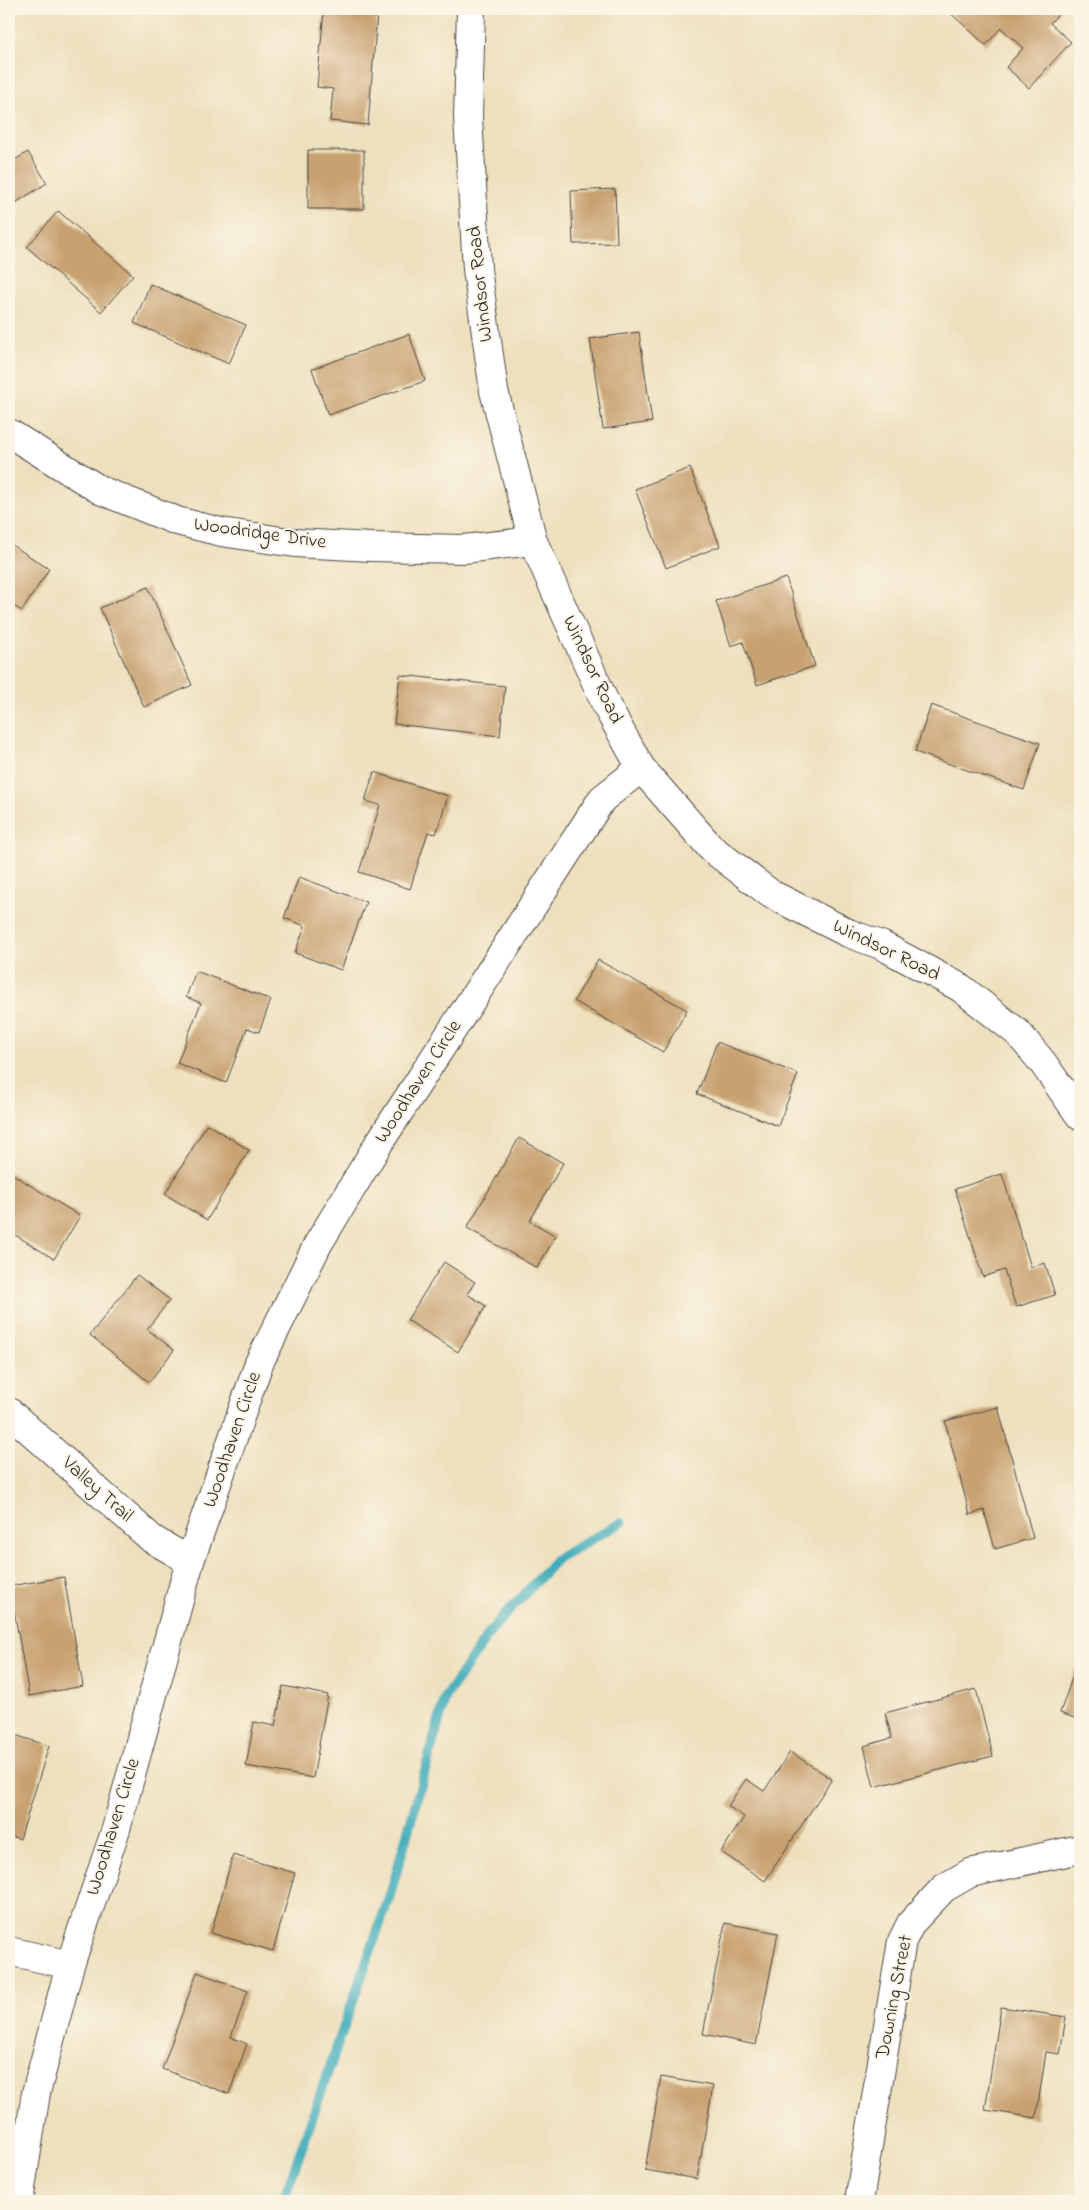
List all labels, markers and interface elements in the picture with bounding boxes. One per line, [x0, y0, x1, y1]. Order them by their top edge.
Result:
street label: Windsor Road [460, 225, 502, 343]
street label: Woodridge Drive [192, 510, 328, 559]
street label: Windsor Road [554, 611, 630, 729]
street label: Windsor Road [827, 912, 945, 990]
street label: Woodhaven Circle [368, 1015, 470, 1149]
street label: Woodhaven Circle [196, 1368, 270, 1512]
street label: Valley Trail [54, 1449, 139, 1530]
street label: Woodhaven Circle [79, 1755, 149, 1899]
street label: Downing Street [869, 1932, 922, 2063]

